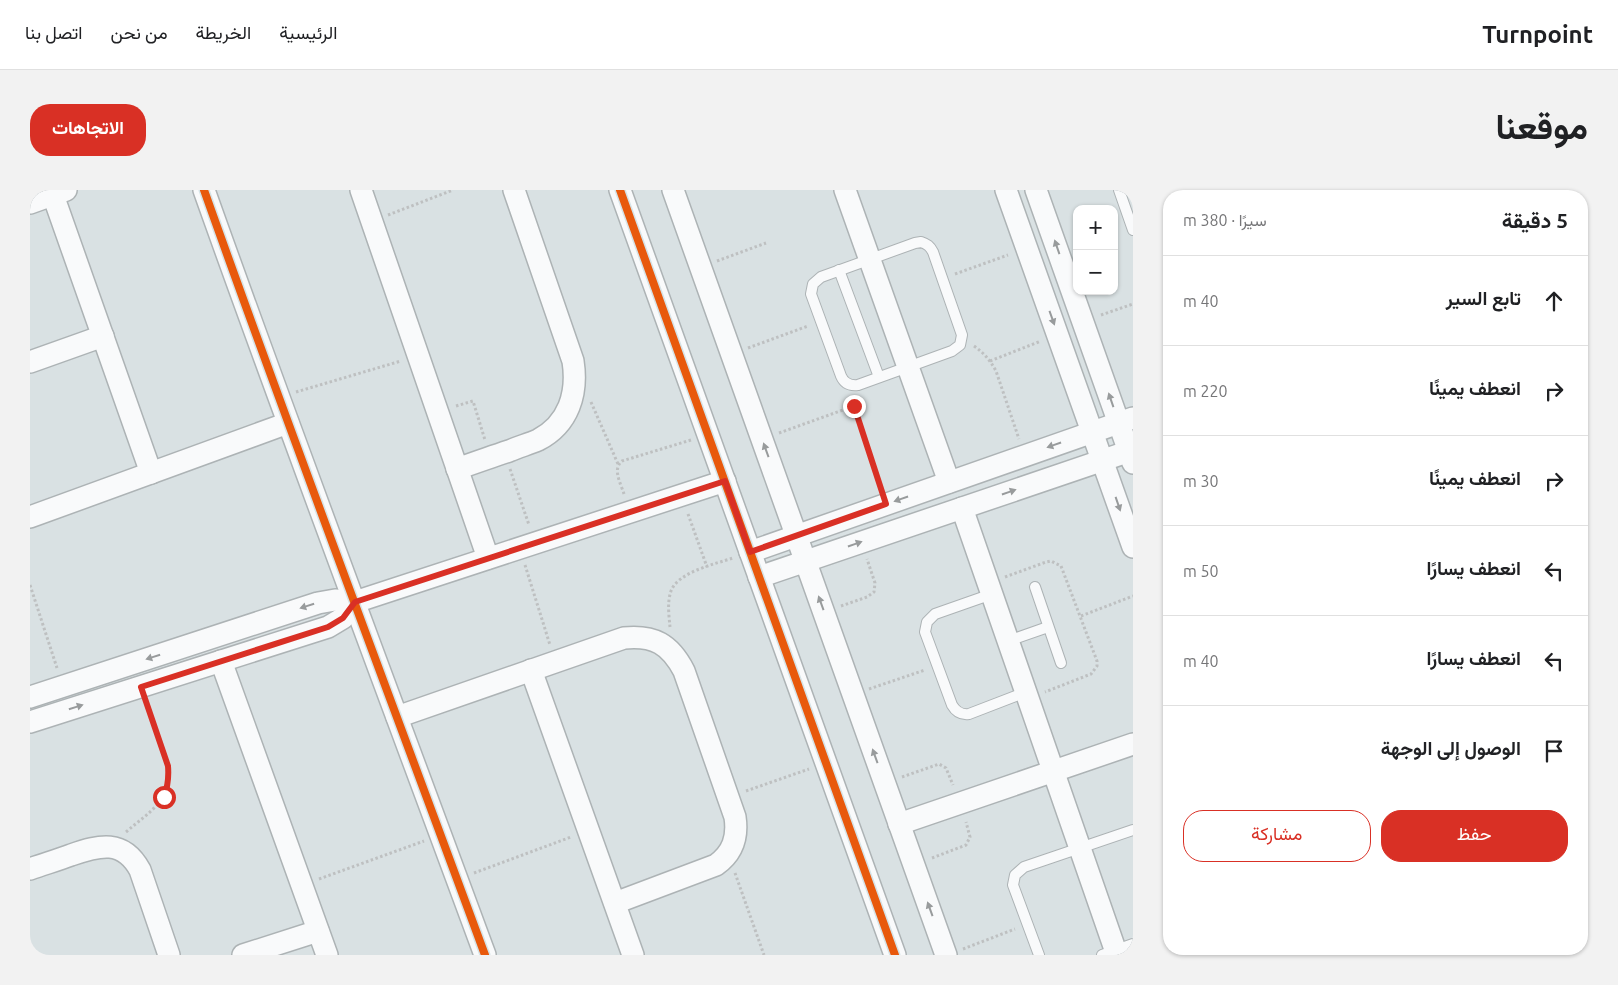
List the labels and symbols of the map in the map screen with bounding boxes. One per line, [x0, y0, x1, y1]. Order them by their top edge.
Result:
one-way arrow [1053, 240, 1060, 255]
one-way arrow [1049, 311, 1056, 326]
one-way arrow [1107, 393, 1114, 408]
route end [843, 395, 866, 418]
one-way arrow [1046, 441, 1061, 449]
one-way arrow [762, 442, 770, 457]
one-way arrow [1001, 488, 1016, 495]
one-way arrow [893, 496, 908, 503]
one-way arrow [1115, 496, 1122, 511]
one-way arrow [847, 540, 862, 547]
one-way arrow [817, 595, 825, 610]
one-way arrow [300, 603, 315, 611]
one-way arrow [145, 653, 160, 661]
one-way arrow [69, 703, 84, 710]
one-way arrow [871, 748, 879, 763]
route start [153, 786, 176, 809]
one-way arrow [926, 901, 934, 916]

